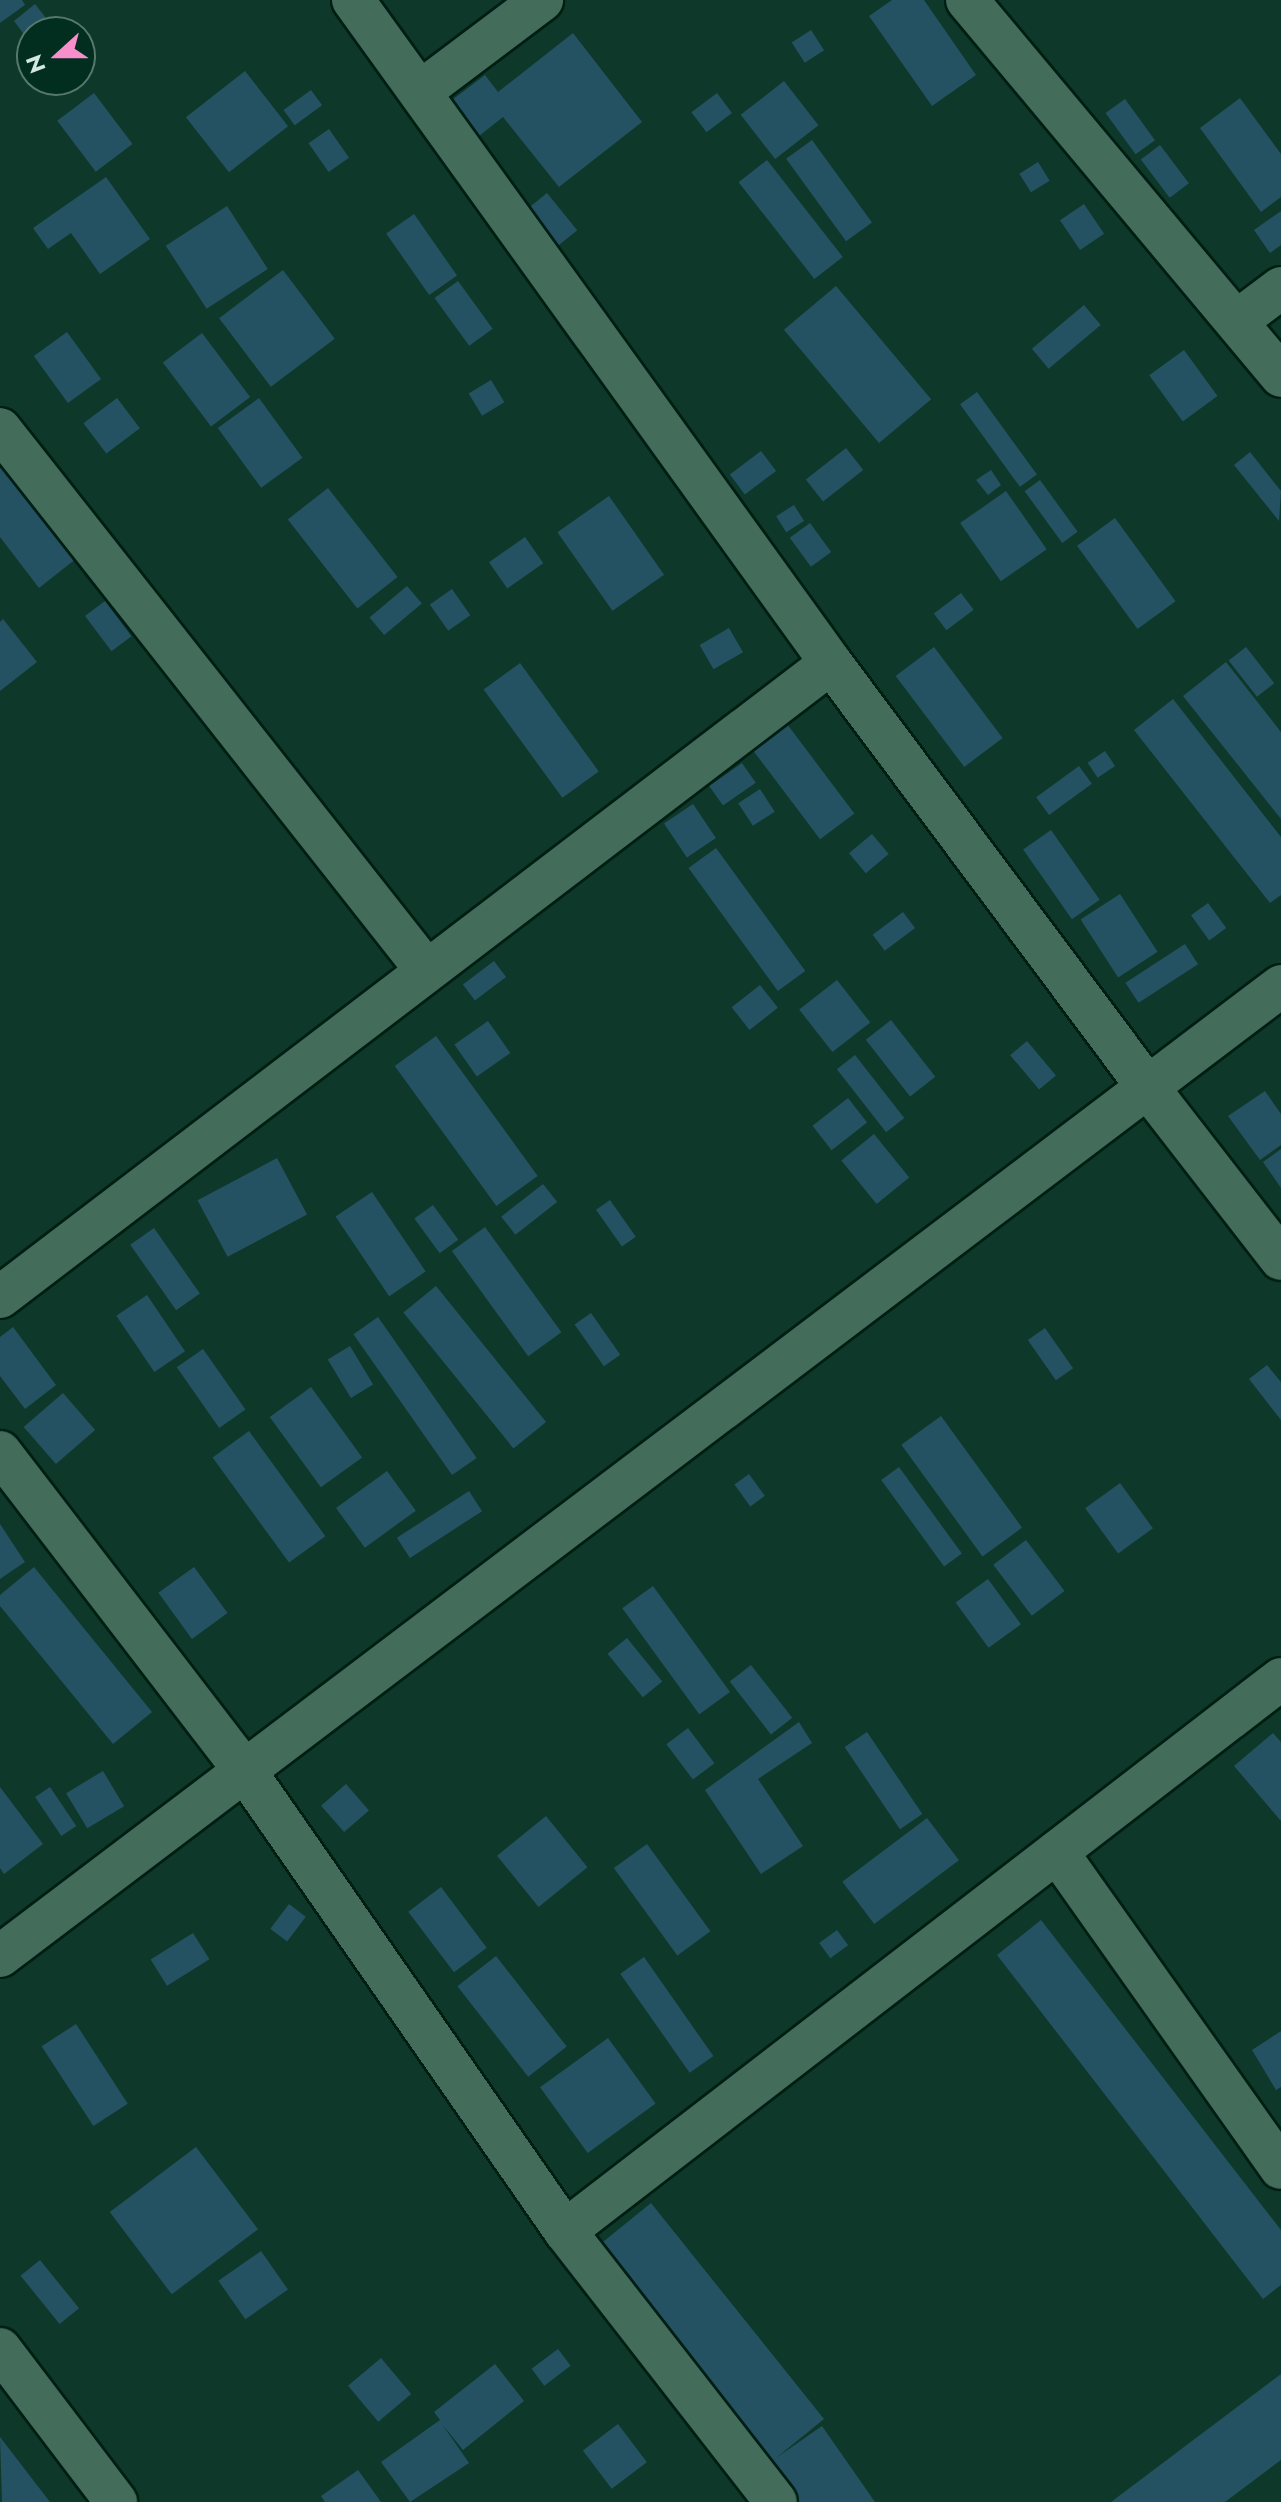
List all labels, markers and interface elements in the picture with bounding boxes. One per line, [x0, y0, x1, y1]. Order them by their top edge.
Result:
north arrow [16, 16, 96, 96]
text: N [17, 50, 54, 78]

